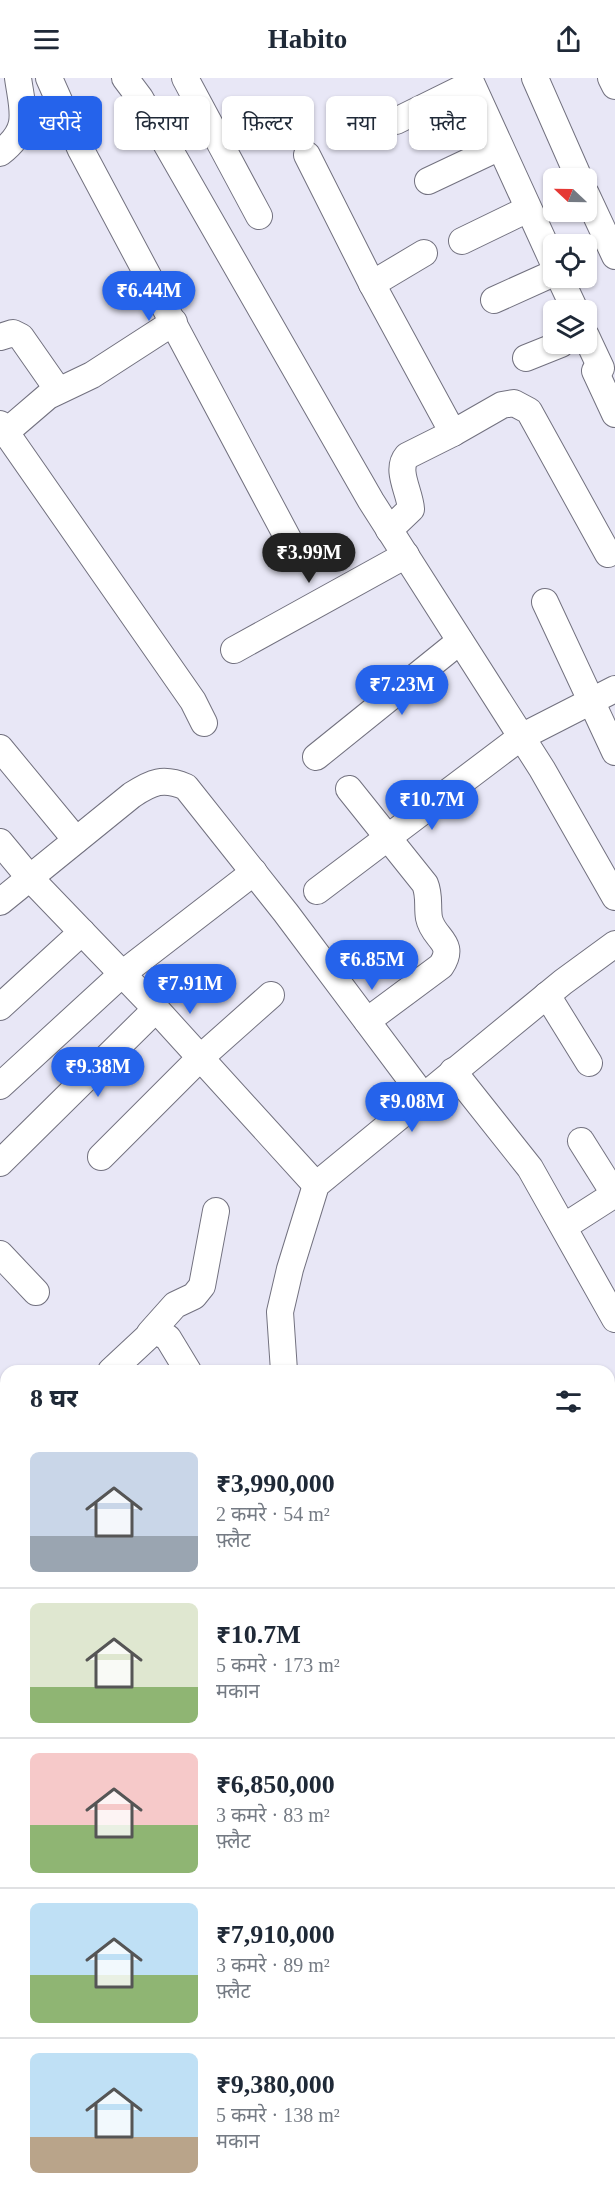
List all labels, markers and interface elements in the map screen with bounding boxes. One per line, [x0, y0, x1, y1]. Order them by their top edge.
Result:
icon: menu [30, 23, 63, 56]
icon: share [552, 23, 585, 56]
text: Habito [268, 24, 347, 54]
chip: खरीदें [18, 96, 102, 150]
chip: किराया [114, 96, 210, 150]
chip: फ़िल्टर [222, 96, 314, 150]
chip: नया [326, 96, 397, 150]
chip: फ़्लैट [409, 96, 487, 150]
north arrow [543, 168, 597, 222]
map controls [543, 168, 597, 354]
button: locate [543, 234, 597, 288]
pin: ₹6.44M [100, 271, 198, 322]
text: ₹6.44M [116, 279, 182, 301]
button: layers [543, 300, 597, 354]
pin: ₹3.99M [260, 533, 358, 584]
text: ₹3.99M [276, 541, 342, 563]
pin: ₹7.23M [353, 665, 451, 716]
text: ₹7.23M [369, 673, 435, 695]
pin: ₹10.7M [383, 780, 481, 831]
text: ₹10.7M [399, 788, 465, 810]
pin: ₹6.85M [323, 940, 421, 991]
text: ₹6.85M [339, 948, 405, 970]
pin: ₹7.91M [141, 964, 239, 1015]
text: ₹7.91M [157, 972, 223, 994]
pin: ₹9.38M [49, 1047, 147, 1098]
text: ₹9.38M [65, 1055, 131, 1077]
pin: ₹9.08M [363, 1082, 461, 1133]
text: ₹9.08M [379, 1090, 445, 1112]
text: 8 घर [30, 1384, 78, 1413]
icon: filters [552, 1385, 585, 1418]
text: ₹3,990,000 [216, 1469, 335, 1498]
icon: home [78, 1476, 150, 1548]
text: 2 कमरे · 54 m² [216, 1503, 330, 1525]
text: फ़्लैट [216, 1529, 251, 1551]
text: ₹10.7M [216, 1620, 301, 1649]
icon: home [78, 1627, 150, 1699]
text: 5 कमरे · 173 m² [216, 1654, 340, 1676]
text: मकान [216, 1680, 260, 1702]
text: ₹6,850,000 [216, 1770, 335, 1799]
icon: home [78, 1777, 150, 1849]
text: 3 कमरे · 83 m² [216, 1804, 330, 1826]
text: फ़्लैट [216, 1830, 251, 1852]
text: ₹7,910,000 [216, 1920, 335, 1949]
icon: home [78, 1927, 150, 1999]
text: 3 कमरे · 89 m² [216, 1954, 330, 1976]
text: फ़्लैट [216, 1980, 251, 2002]
text: ₹9,380,000 [216, 2070, 335, 2099]
icon: home [78, 2077, 150, 2149]
text: 5 कमरे · 138 m² [216, 2104, 340, 2126]
text: मकान [216, 2130, 260, 2152]

